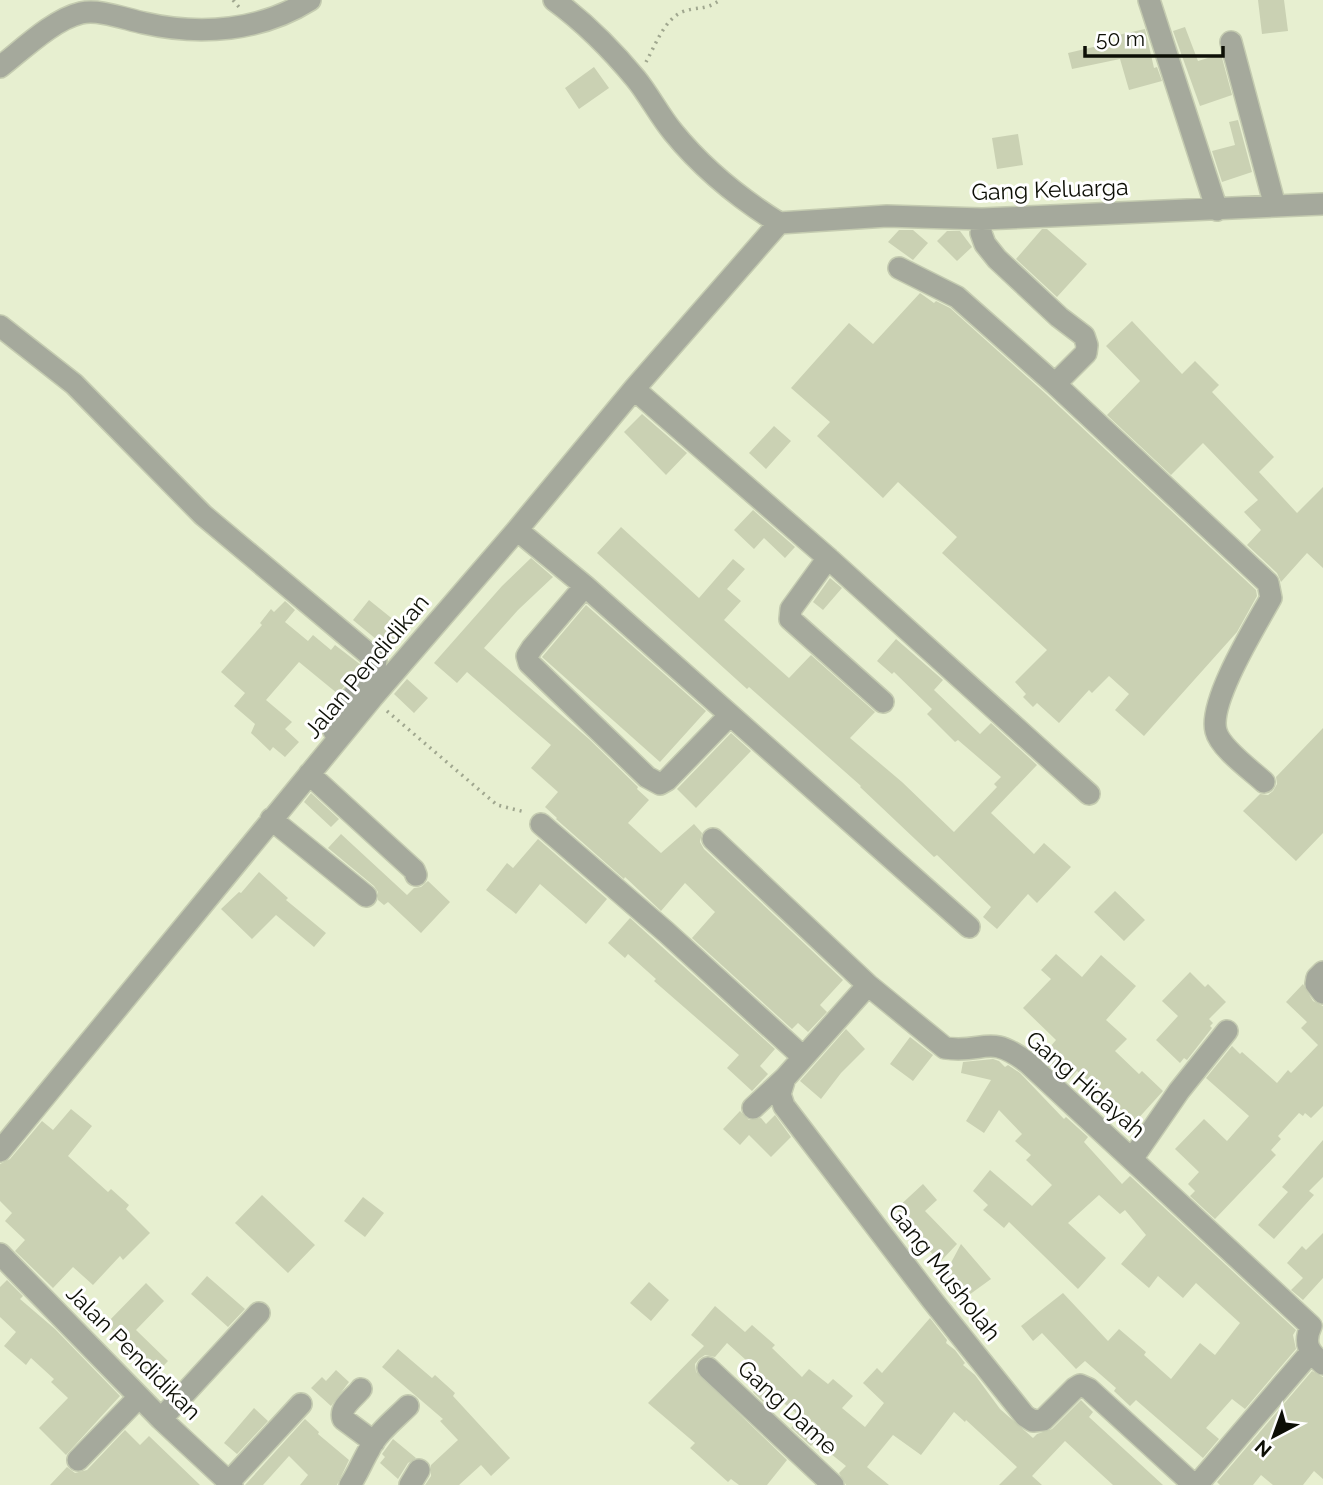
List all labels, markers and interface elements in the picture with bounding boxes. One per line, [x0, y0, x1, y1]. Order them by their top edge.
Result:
scale bar [1085, 14, 1223, 58]
text: 50 m [1096, 26, 1145, 51]
street label: Gang Keluarga [971, 173, 1129, 205]
street label: Jalan Pendidikan [298, 589, 434, 743]
street label: Gang Hidayah [1021, 1025, 1151, 1143]
street label: Gang Musholah [883, 1198, 1007, 1346]
street label: Jalan Pendidikan [61, 1279, 207, 1425]
street label: Gang Dame [733, 1354, 843, 1460]
north arrow [1239, 1401, 1309, 1471]
text: N [1250, 1436, 1276, 1462]

